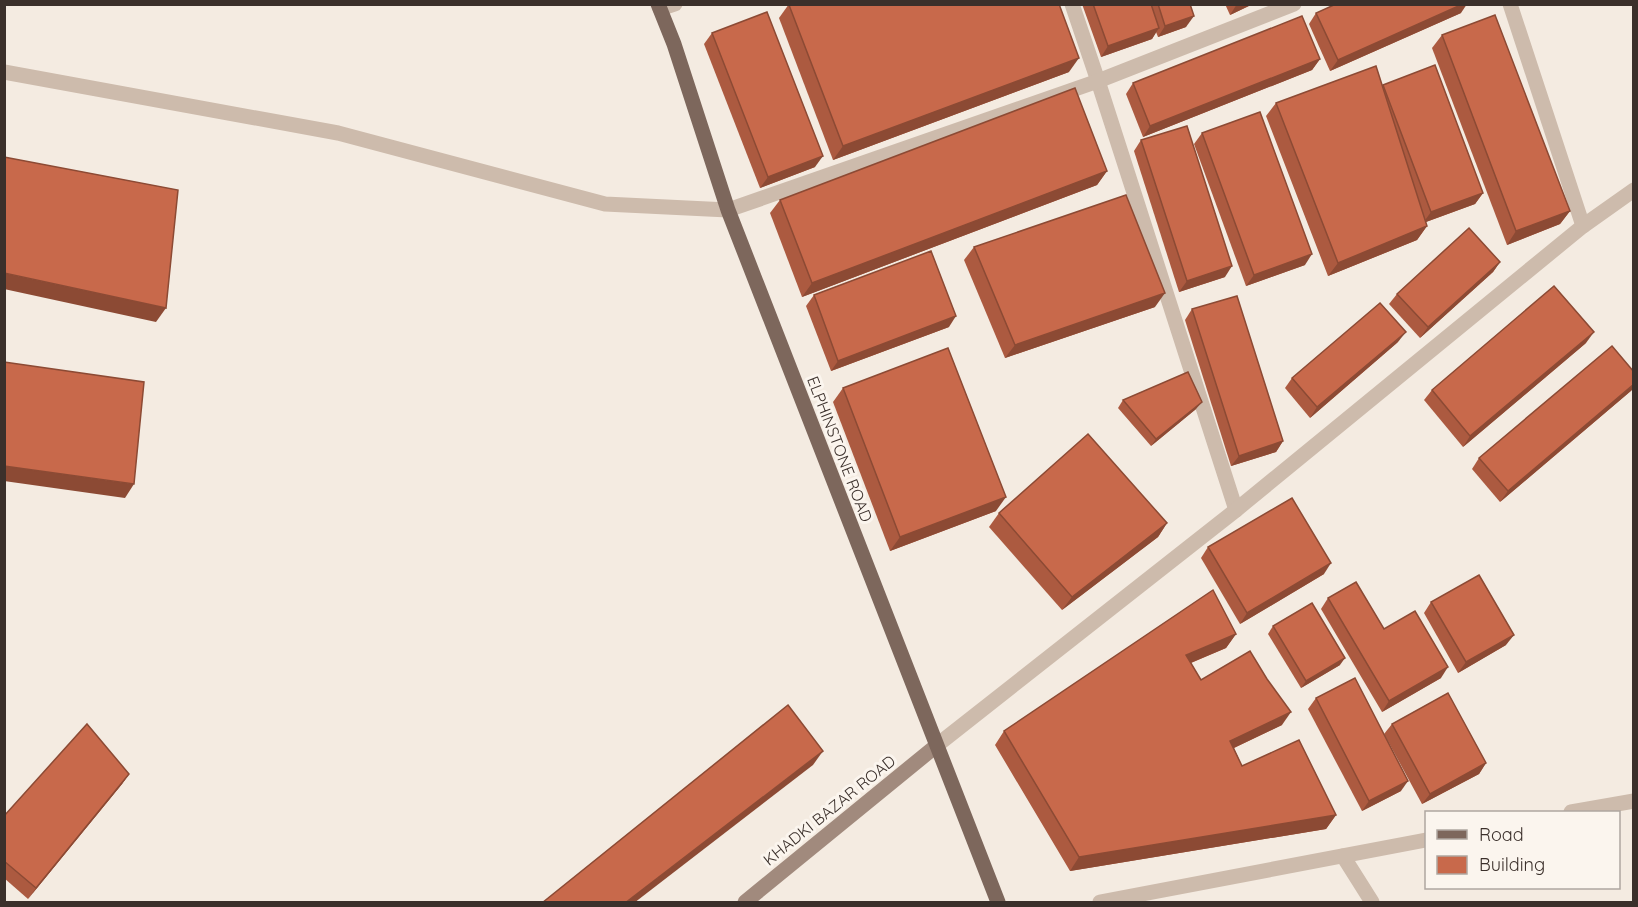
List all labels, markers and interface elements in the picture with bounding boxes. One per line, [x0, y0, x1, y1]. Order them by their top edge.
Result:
street label: ELPHINSTONE ROAD [803, 373, 877, 525]
street label: KHADKI BAZAR ROAD [759, 750, 899, 870]
legend [1425, 811, 1620, 889]
text: Road [1479, 823, 1524, 846]
text: Building [1479, 853, 1545, 876]

